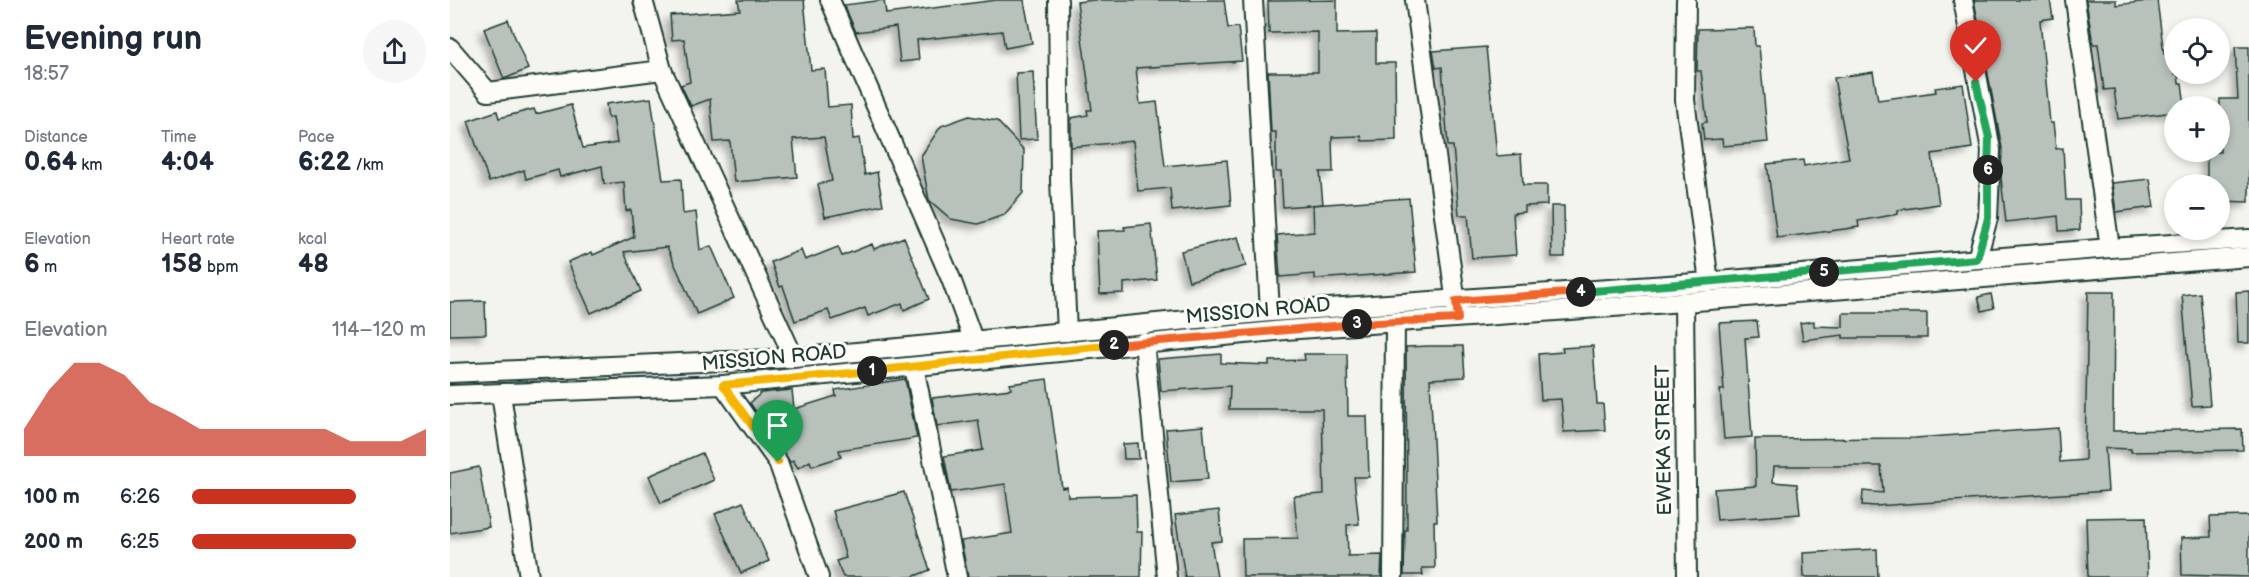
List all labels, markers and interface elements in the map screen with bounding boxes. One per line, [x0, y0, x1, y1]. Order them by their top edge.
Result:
map controls [2164, 18, 2230, 240]
button: locate [2164, 18, 2230, 84]
text: Evening run [24, 19, 202, 59]
button: share [363, 20, 426, 83]
pin [1950, 20, 2001, 82]
icon: check [1959, 29, 1992, 62]
text: 18:57 [24, 62, 69, 86]
button: + [2164, 96, 2230, 162]
text: Distance [24, 128, 88, 147]
text: Time [161, 128, 196, 147]
text: Pace [298, 128, 334, 147]
text: 0.64 [24, 147, 77, 178]
text: 4:04 [161, 147, 214, 178]
text: 6:22 [298, 147, 351, 178]
pin: 6 [1973, 155, 2003, 185]
text: km [77, 156, 102, 175]
text: /km [351, 156, 384, 175]
text: 6 [1983, 160, 1993, 179]
button: − [2164, 174, 2230, 240]
text: Elevation [24, 230, 91, 249]
text: Heart rate [161, 230, 235, 249]
text: kcal [298, 230, 327, 249]
text: 6 [24, 249, 40, 280]
text: 158 [161, 249, 203, 280]
text: 48 [298, 249, 329, 280]
pin: 5 [1809, 257, 1839, 287]
text: m [40, 258, 57, 277]
text: bpm [203, 258, 238, 277]
text: 5 [1819, 262, 1829, 281]
pin: 4 [1566, 277, 1596, 307]
text: 4 [1576, 282, 1586, 301]
street label: MISSION ROAD [1185, 293, 1331, 329]
pin: 3 [1342, 309, 1372, 339]
text: 3 [1352, 314, 1362, 333]
text: Elevation [24, 318, 107, 342]
text: 114–120 m [332, 318, 426, 342]
pin: 2 [1099, 330, 1129, 360]
text: 2 [1109, 335, 1119, 354]
street label: MISSION ROAD [701, 340, 847, 376]
pin: 1 [857, 356, 887, 386]
text: 1 [869, 361, 875, 380]
street label: EWEKA STREET [1651, 364, 1677, 516]
pin [752, 400, 803, 462]
icon: arrive [761, 409, 794, 442]
text: 100 m [24, 485, 80, 509]
text: 6:26 [120, 485, 160, 509]
text: 200 m [24, 530, 83, 554]
text: 6:25 [120, 530, 160, 554]

